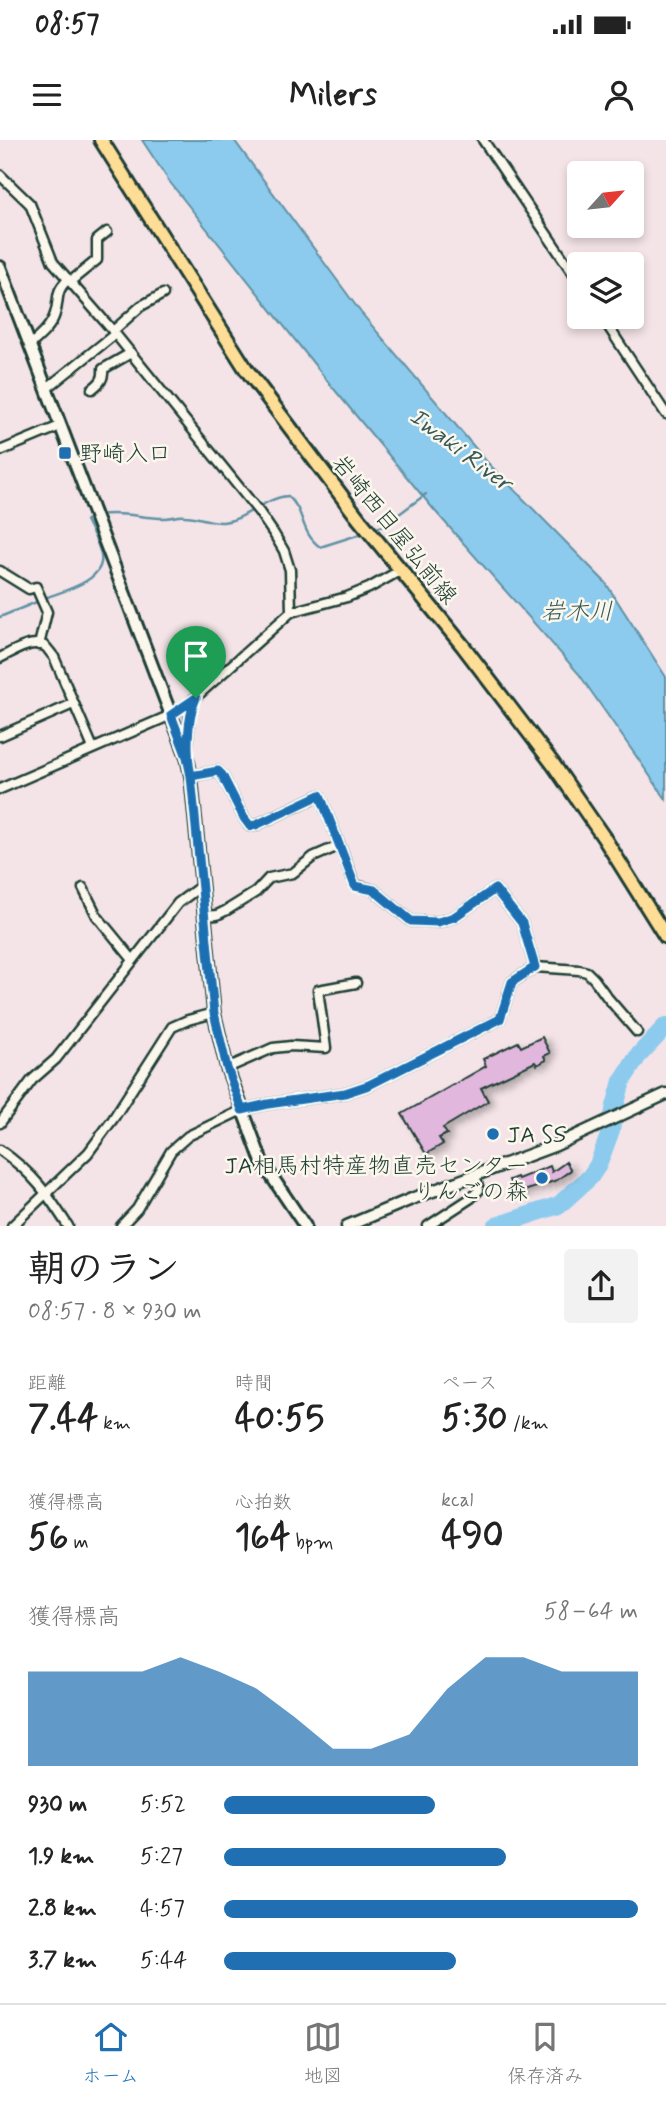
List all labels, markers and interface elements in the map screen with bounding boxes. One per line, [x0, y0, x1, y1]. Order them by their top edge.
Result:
text: 08:57 [35, 8, 99, 42]
text: Milers [289, 74, 377, 116]
icon: menu [28, 76, 66, 114]
icon: person [600, 76, 638, 114]
north arrow [567, 161, 644, 238]
map controls [567, 161, 644, 329]
button: layers [567, 252, 644, 329]
water label: Iwaki River [403, 402, 520, 501]
place label: 野崎入口 [79, 440, 171, 470]
marker: 野崎入口 [57, 445, 73, 461]
street label: 岩崎西目屋弘前線 [324, 449, 463, 611]
water label: 岩木川 [541, 597, 613, 628]
pin [166, 626, 226, 698]
icon: arrive [177, 637, 215, 675]
place label: JA SS [507, 1121, 566, 1151]
marker: JA SS [485, 1126, 501, 1142]
place label: JA相馬村特産物直売センター りんごの森 [225, 1152, 528, 1208]
marker: JA相馬村特産物直売センター りんごの森 [534, 1170, 550, 1186]
text: 朝のラン [28, 1246, 180, 1295]
button: share [564, 1249, 638, 1323]
text: 08:57 · 8 × 930 m [28, 1297, 202, 1327]
text: 距離 [28, 1371, 66, 1396]
text: 時間 [235, 1371, 273, 1396]
text: ペース [441, 1371, 497, 1396]
text: 7.44 [28, 1396, 98, 1442]
text: 40:55 [235, 1396, 324, 1442]
text: 5:30 [441, 1396, 508, 1442]
text: km [98, 1411, 131, 1436]
text: /km [508, 1411, 549, 1436]
text: kcal [441, 1488, 473, 1513]
text: 獲得標高 [28, 1490, 104, 1515]
text: 心拍数 [235, 1490, 292, 1515]
text: 490 [441, 1513, 504, 1559]
text: 56 [28, 1515, 68, 1561]
text: 164 [235, 1515, 290, 1561]
text: m [68, 1530, 89, 1555]
text: bpm [290, 1530, 334, 1555]
text: 58–64 m [544, 1597, 638, 1627]
text: 獲得標高 [28, 1603, 120, 1633]
text: 930 m [28, 1790, 87, 1820]
text: 5:52 [140, 1790, 186, 1820]
text: 1.9 km [28, 1842, 94, 1872]
text: 5:27 [140, 1842, 183, 1872]
text: 2.8 km [28, 1894, 97, 1924]
text: 4:57 [140, 1894, 185, 1924]
text: 3.7 km [28, 1946, 97, 1976]
text: 5:44 [140, 1946, 187, 1976]
tab: ホーム [83, 2018, 139, 2089]
tab: 地図 [304, 2018, 342, 2089]
tab: 保存済み [507, 2018, 583, 2089]

